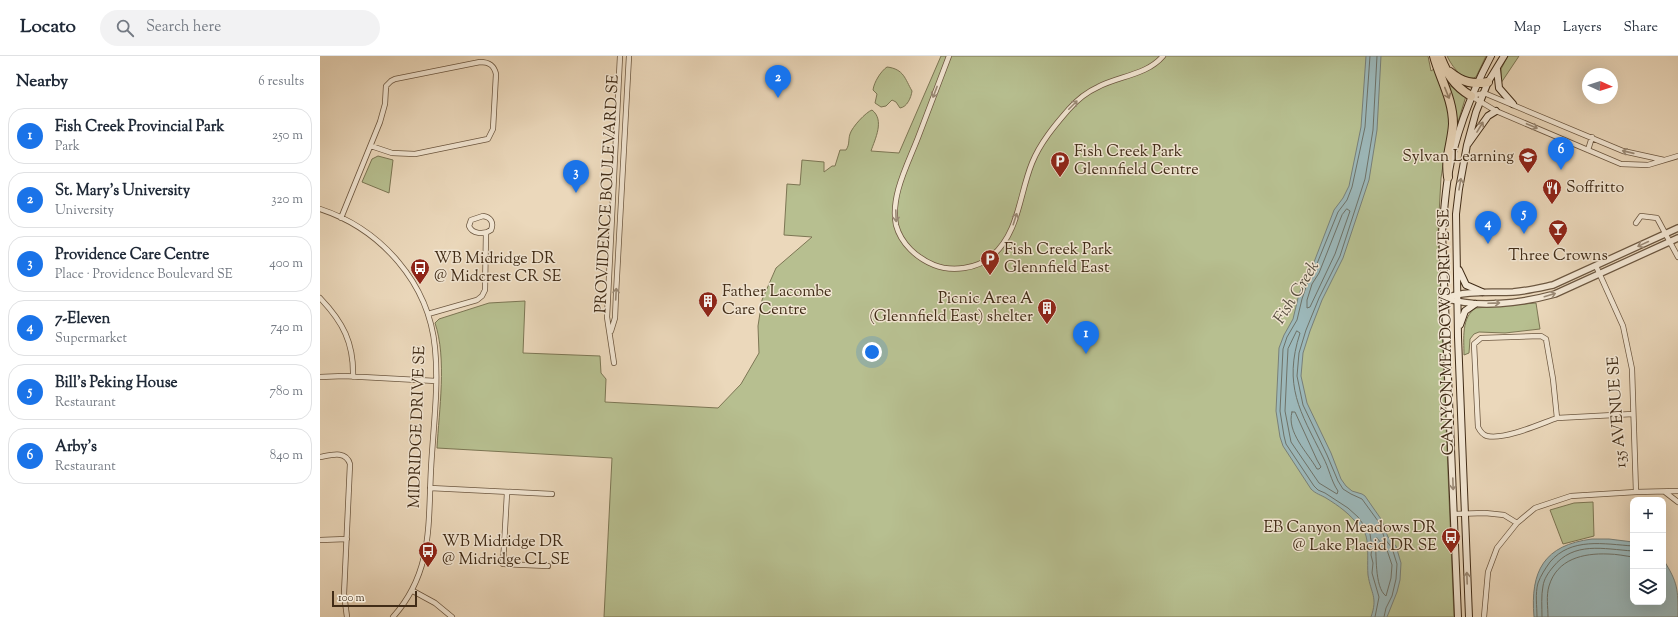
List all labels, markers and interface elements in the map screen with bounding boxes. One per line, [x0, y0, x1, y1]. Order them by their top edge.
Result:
search box [100, 10, 380, 46]
text: Locato [20, 14, 76, 41]
icon: search [114, 17, 136, 39]
text: Search here [146, 17, 221, 38]
text: Map [1514, 18, 1541, 38]
text: Layers [1563, 18, 1601, 38]
text: Share [1623, 18, 1658, 38]
pin: 2 [765, 65, 791, 98]
north arrow [1582, 68, 1618, 104]
text: Nearby [16, 70, 68, 94]
text: 6 results [258, 73, 304, 91]
street label: PROVIDENCE BOULEVARD SE [590, 74, 626, 314]
one-way arrow [931, 86, 939, 98]
one-way arrow [1444, 86, 1452, 98]
one-way arrow [1068, 100, 1078, 110]
text: Fish Creek Provincial Park [55, 117, 225, 138]
one-way arrow [1477, 121, 1485, 133]
one-way arrow [1526, 123, 1538, 130]
text: 1 [28, 127, 32, 145]
text: 250 m [272, 127, 303, 145]
pin: 6 [1548, 137, 1574, 170]
text: Park [55, 138, 80, 156]
place label: Fish Creek Park Glennfield Centre [1074, 141, 1199, 182]
place label: Sylvan Learning [1402, 146, 1514, 169]
school or university icon: Sylvan Learning [1517, 146, 1539, 174]
one-way arrow [1622, 147, 1635, 155]
parking icon: Fish Creek Park Glennfield Centre [1049, 150, 1071, 178]
pin: 3 [563, 160, 589, 193]
restaurant icon: Soffritto [1541, 177, 1563, 205]
place label: Soffritto [1566, 177, 1624, 200]
one-way arrow [1456, 178, 1464, 191]
text: St. Mary's University [55, 181, 190, 202]
text: 2 [27, 191, 33, 209]
text: 320 m [271, 191, 303, 209]
pin: 5 [1511, 201, 1537, 234]
text: University [55, 202, 114, 220]
street label: CANYON MEADOWS DRIVE SE [1433, 208, 1461, 456]
one-way arrow [892, 209, 900, 222]
pin: 4 [1475, 211, 1501, 244]
one-way arrow [1012, 213, 1019, 226]
bar icon: Three Crowns [1547, 218, 1569, 246]
place label: Fish Creek Park Glennfield East [1004, 239, 1113, 280]
one-way arrow [1637, 241, 1649, 248]
text: Providence Care Centre [55, 245, 209, 266]
place label: Three Crowns [1508, 245, 1608, 268]
place label: WB Midridge DR @ Midcrest CR SE [434, 248, 562, 289]
parking icon: Fish Creek Park Glennfield East [979, 248, 1001, 276]
text: 3 [27, 255, 33, 273]
text: 400 m [269, 255, 303, 273]
water label: Fish Creek [1268, 256, 1326, 329]
bus stop icon: WB Midridge DR @ Midcrest CR SE [409, 257, 431, 285]
text: Place · Providence Boulevard SE [55, 266, 233, 284]
place label: Father Lacombe Care Centre [722, 281, 831, 322]
one-way arrow [613, 288, 620, 301]
place label: Picnic Area A (Glennfield East) shelter [869, 288, 1033, 329]
building icon: Father Lacombe Care Centre [697, 290, 719, 318]
one-way arrow [1543, 291, 1556, 298]
building icon: Picnic Area A (Glennfield East) shelter [1036, 297, 1058, 325]
one-way arrow [1487, 299, 1500, 307]
text: 7-Eleven [55, 309, 110, 330]
text: 4 [27, 319, 33, 337]
text: 740 m [271, 319, 303, 337]
pin: 1 [1073, 321, 1099, 354]
text: Supermarket [55, 330, 127, 348]
your location [862, 342, 882, 362]
street label: MIDRIDGE DRIVE SE [404, 345, 432, 509]
street label: 135 AVENUE SE [1603, 355, 1633, 469]
text: Bill's Peking House [55, 373, 178, 394]
text: 5 [28, 383, 32, 401]
text: 780 m [270, 383, 303, 401]
text: Restaurant [55, 394, 116, 412]
text: Arby's [55, 437, 97, 458]
text: 6 [27, 447, 33, 465]
text: 840 m [270, 447, 303, 465]
text: Restaurant [55, 458, 116, 476]
one-way arrow [1449, 477, 1456, 490]
map controls [1630, 497, 1666, 605]
button: + [1630, 497, 1666, 533]
place label: EB Canyon Meadows DR @ Lake Placid DR SE [1263, 517, 1438, 558]
bus stop icon: EB Canyon Meadows DR @ Lake Placid DR SE [1440, 526, 1462, 554]
place label: WB Midridge DR @ Midridge CL SE [442, 531, 570, 572]
button: − [1630, 533, 1666, 569]
bus stop icon: WB Midridge DR @ Midridge CL SE [417, 540, 439, 568]
button: layers [1630, 569, 1666, 605]
one-way arrow [1464, 572, 1471, 585]
scale bar [332, 589, 417, 608]
text: 100 m [338, 590, 365, 606]

